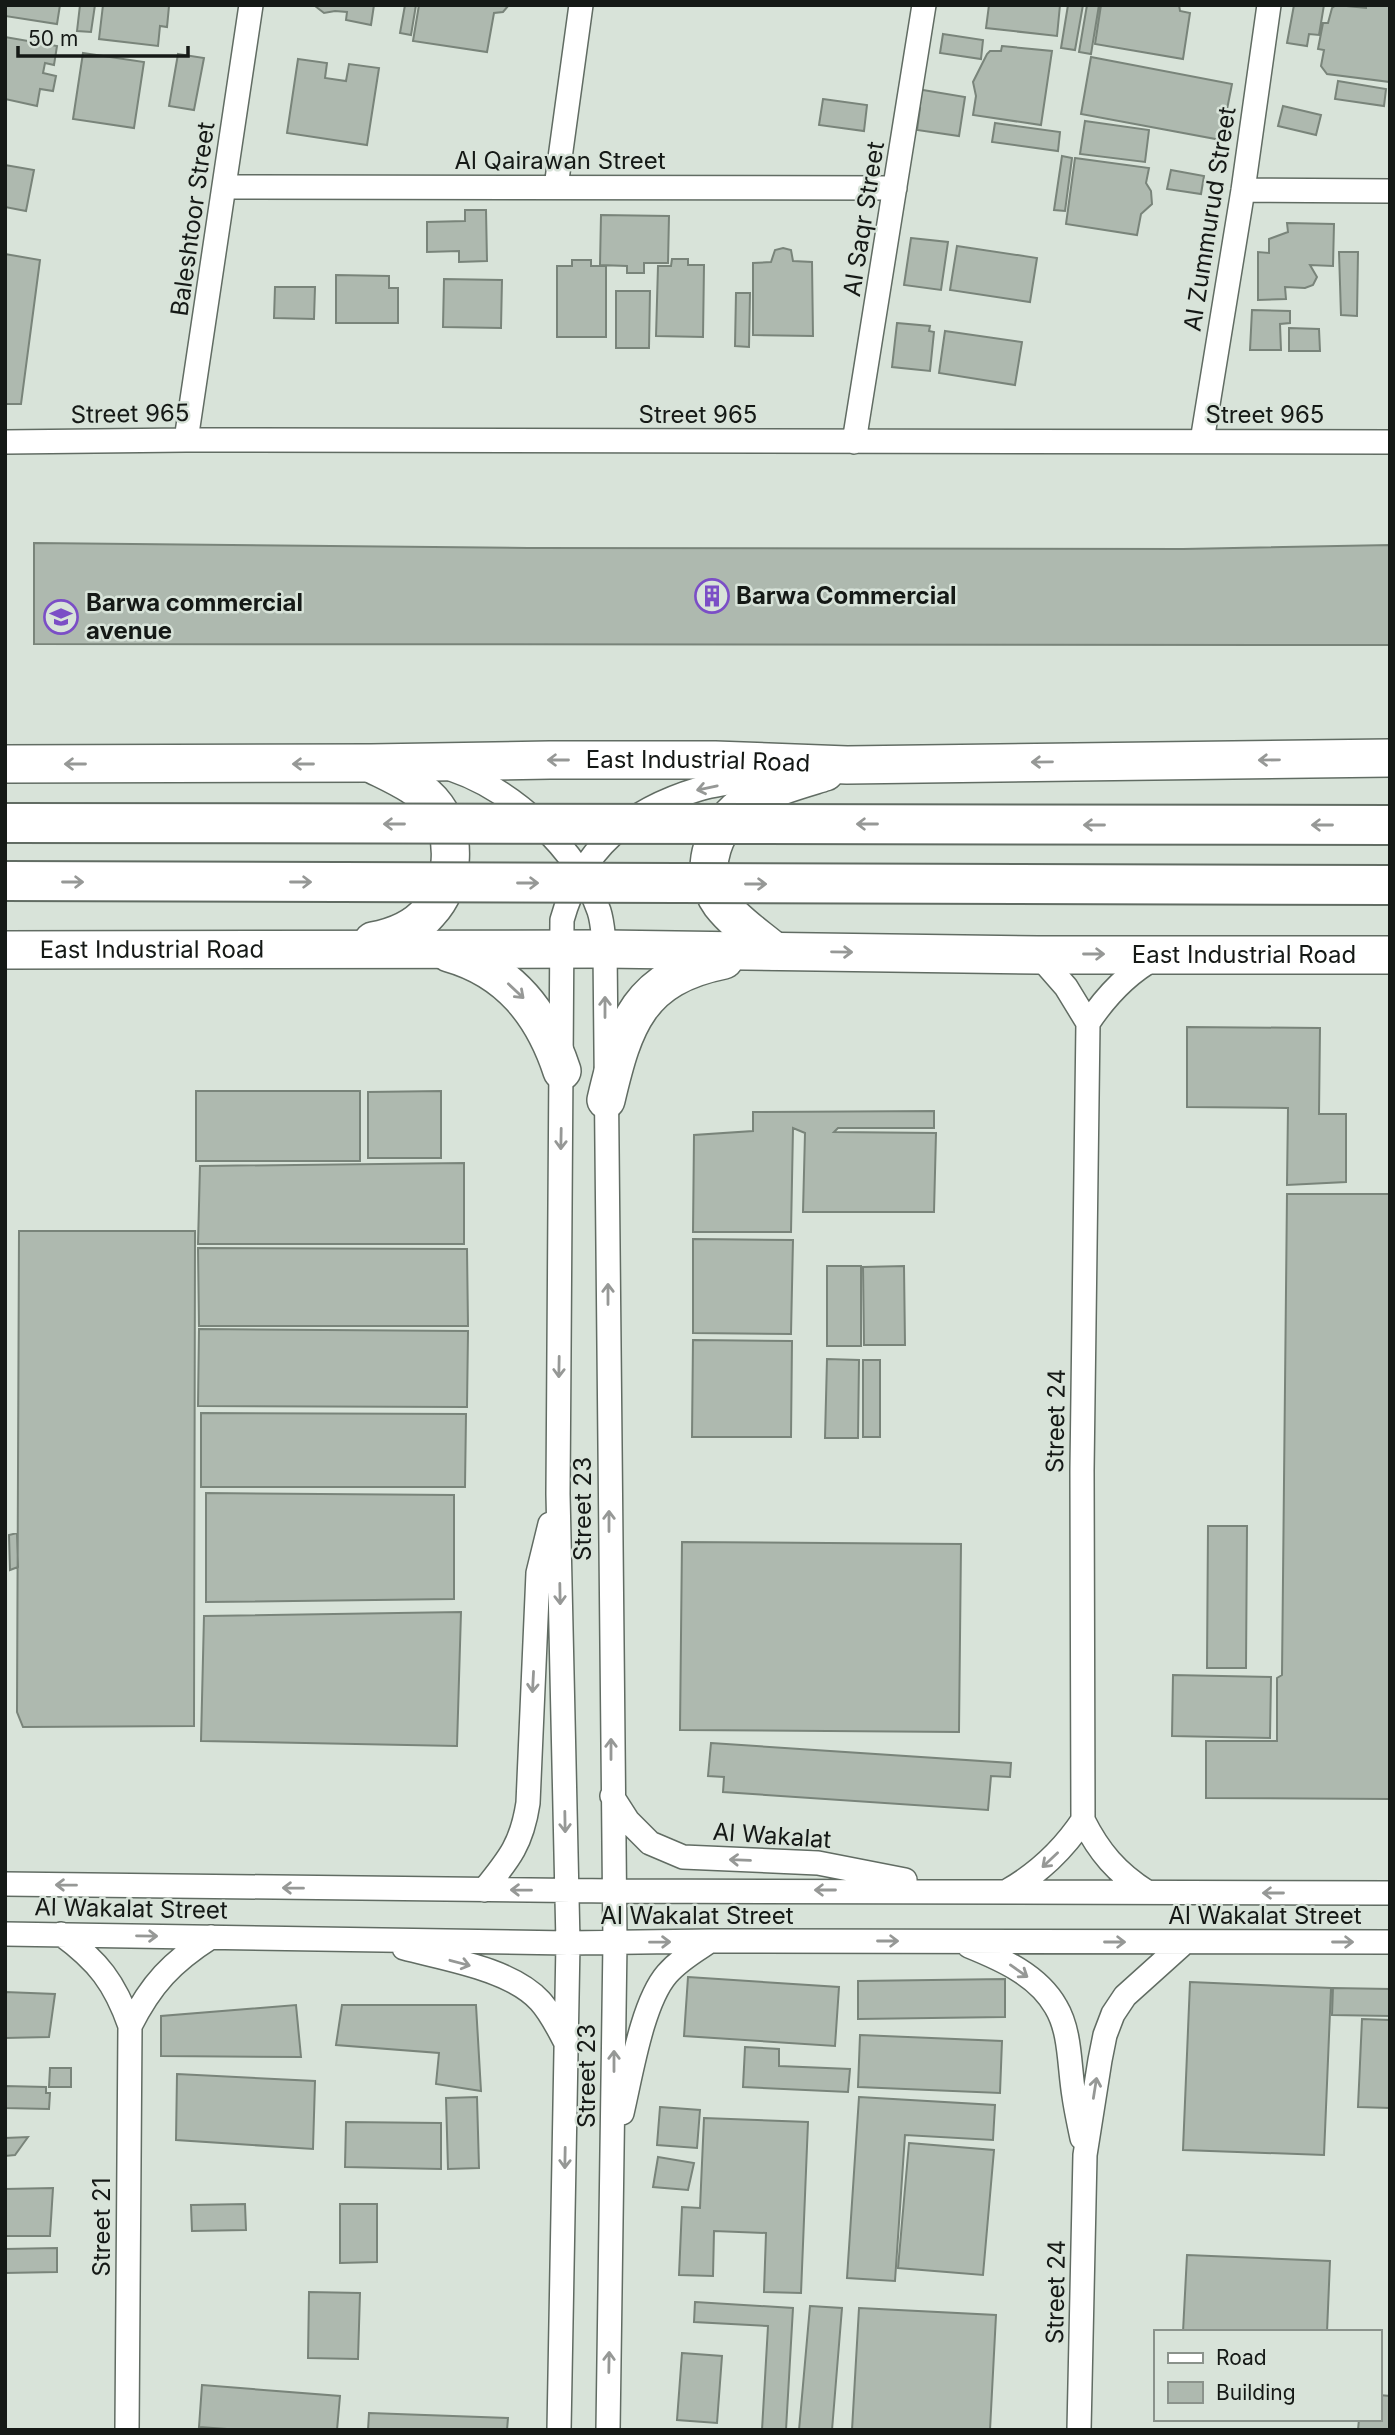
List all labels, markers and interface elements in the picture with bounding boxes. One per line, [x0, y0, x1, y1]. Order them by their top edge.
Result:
scale bar [18, 14, 187, 58]
text: 50 m [28, 26, 78, 51]
street label: Al Zummurud Street [1177, 104, 1242, 333]
street label: Baleshtoor Street [165, 120, 221, 318]
street label: Al Saqr Street [837, 139, 890, 298]
street label: Al Qairawan Street [454, 146, 666, 175]
street label: Street 965 [70, 398, 190, 429]
street label: Street 965 [639, 400, 757, 429]
street label: Street 965 [1206, 400, 1324, 429]
building icon: Barwa Commercial [693, 577, 731, 615]
place label: Barwa Commercial [736, 581, 957, 610]
place label: Barwa commercial avenue [86, 588, 303, 645]
school or university icon: Barwa commercial avenue [42, 598, 80, 636]
street label: East Industrial Road [586, 745, 811, 778]
one-way arrow [547, 753, 570, 767]
one-way arrow [1258, 753, 1281, 767]
one-way arrow [1030, 756, 1053, 769]
one-way arrow [64, 757, 87, 771]
one-way arrow [291, 757, 314, 771]
one-way arrow [696, 782, 719, 796]
one-way arrow [383, 817, 406, 831]
one-way arrow [855, 817, 878, 831]
one-way arrow [1083, 818, 1106, 832]
one-way arrow [1310, 818, 1333, 832]
one-way arrow [62, 875, 85, 888]
one-way arrow [289, 875, 312, 889]
one-way arrow [517, 876, 540, 890]
one-way arrow [744, 877, 767, 891]
street label: East Industrial Road [40, 935, 264, 964]
street label: East Industrial Road [1132, 940, 1356, 969]
one-way arrow [830, 945, 853, 959]
one-way arrow [1082, 948, 1105, 961]
one-way arrow [507, 983, 525, 999]
one-way arrow [598, 996, 612, 1019]
one-way arrow [554, 1128, 568, 1151]
one-way arrow [601, 1283, 615, 1306]
one-way arrow [552, 1355, 566, 1378]
street label: Street 24 [1040, 1369, 1071, 1473]
street label: Street 23 [568, 1457, 597, 1561]
one-way arrow [603, 1510, 616, 1533]
one-way arrow [553, 1583, 567, 1606]
one-way arrow [527, 1671, 540, 1694]
one-way arrow [604, 1738, 618, 1761]
one-way arrow [559, 1810, 572, 1833]
street label: Al Wakalat [712, 1817, 832, 1854]
one-way arrow [1041, 1852, 1059, 1868]
one-way arrow [729, 1853, 752, 1866]
one-way arrow [54, 1878, 77, 1892]
one-way arrow [282, 1881, 305, 1894]
one-way arrow [509, 1883, 532, 1897]
one-way arrow [813, 1883, 836, 1897]
one-way arrow [1261, 1886, 1284, 1900]
street label: Al Wakalat Street [34, 1892, 228, 1925]
street label: Al Wakalat Street [600, 1901, 794, 1930]
street label: Al Wakalat Street [1168, 1901, 1362, 1930]
one-way arrow [135, 1929, 158, 1942]
one-way arrow [876, 1934, 899, 1948]
one-way arrow [649, 1935, 672, 1949]
one-way arrow [1104, 1935, 1127, 1949]
one-way arrow [1331, 1935, 1354, 1949]
one-way arrow [448, 1957, 471, 1970]
one-way arrow [1009, 1964, 1028, 1978]
street label: Street 23 [572, 2024, 601, 2128]
one-way arrow [607, 2049, 621, 2072]
one-way arrow [1089, 2077, 1102, 2100]
one-way arrow [558, 2147, 571, 2170]
street label: Street 21 [87, 2178, 116, 2276]
street label: Street 24 [1040, 2240, 1071, 2344]
legend [1154, 2330, 1381, 2421]
text: Road [1216, 2345, 1267, 2370]
one-way arrow [603, 2350, 616, 2373]
text: Building [1216, 2380, 1296, 2405]

